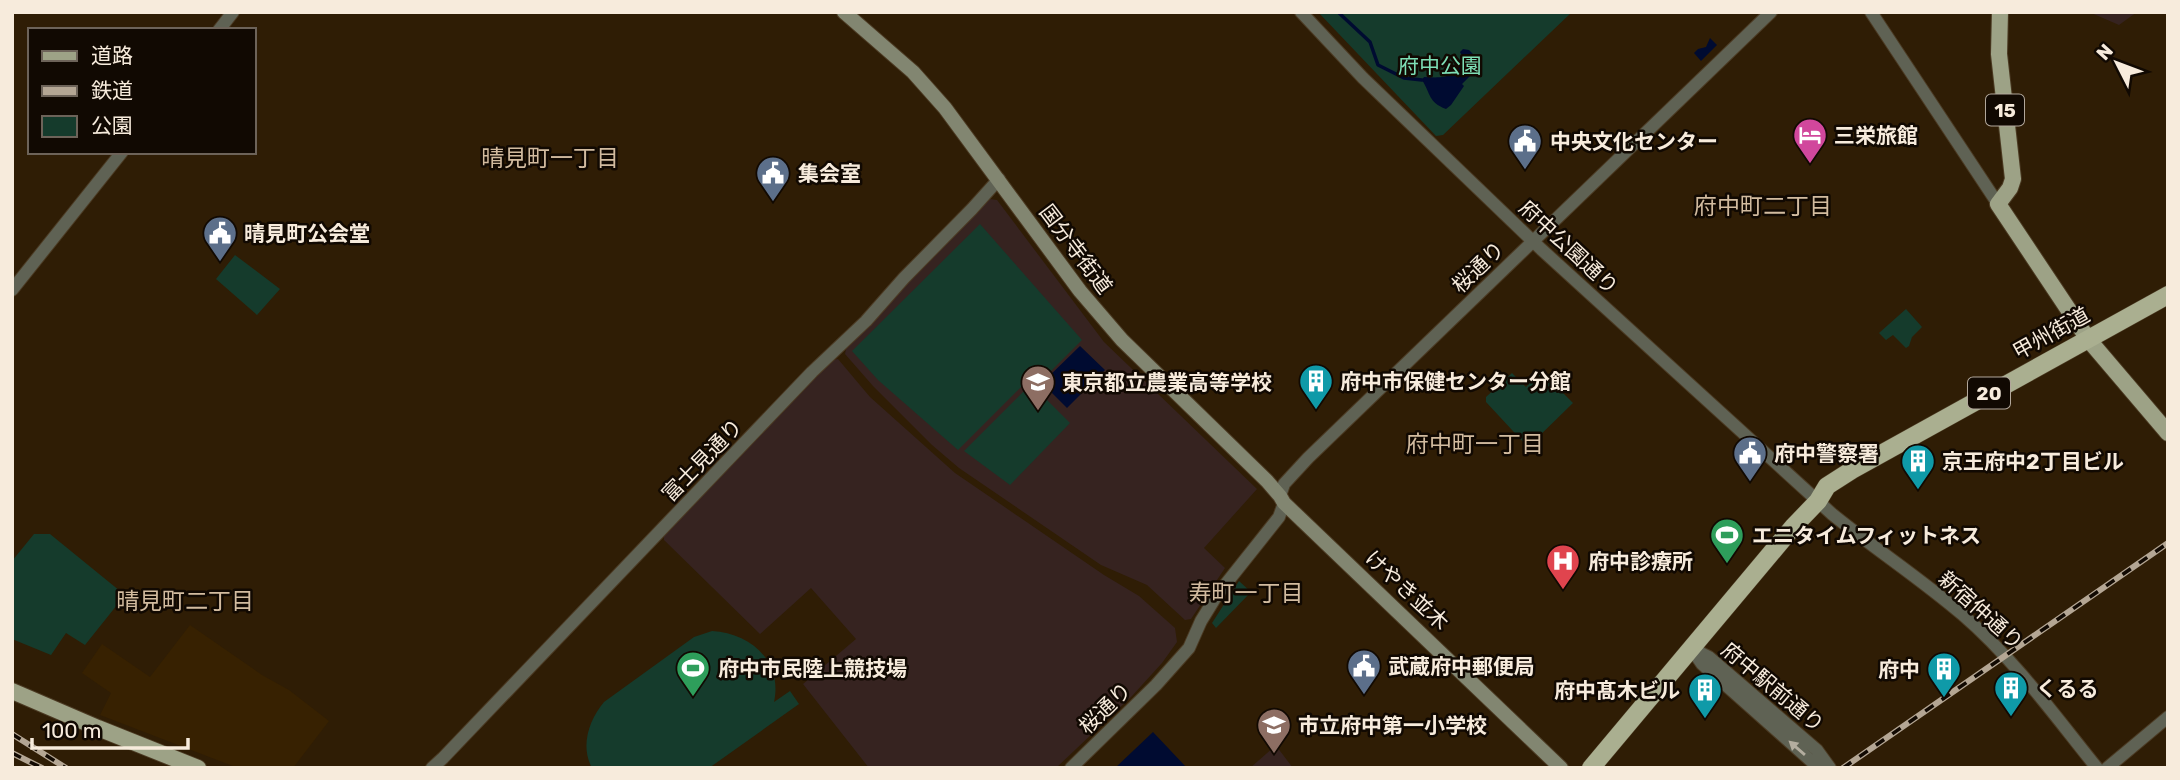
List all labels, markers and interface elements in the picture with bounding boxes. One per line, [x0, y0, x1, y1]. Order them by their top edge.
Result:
legend [28, 28, 256, 154]
north arrow [2082, 28, 2152, 98]
text: N [2092, 39, 2118, 65]
text: 道路 [91, 43, 133, 68]
park label: 府中公園 [1398, 53, 1482, 78]
text: 鉄道 [91, 78, 133, 103]
road number: 15 [1986, 94, 2024, 125]
text: 公園 [91, 113, 133, 138]
hotel icon: 三栄旅館 [1791, 116, 1829, 165]
public building icon: 中央文化センター [1506, 122, 1544, 171]
place label: 三栄旅館 [1834, 123, 1918, 148]
place label: 中央文化センター [1550, 129, 1718, 154]
district label: 晴見町一丁目 [481, 144, 619, 172]
public building icon: 集会室 [754, 154, 792, 203]
place label: 集会室 [798, 161, 861, 186]
district label: 府中町二丁目 [1694, 192, 1832, 220]
street label: 府中公園通り [1514, 195, 1624, 299]
street label: 国分寺街道 [1034, 200, 1118, 298]
public building icon: 晴見町公会堂 [201, 214, 239, 263]
place label: 晴見町公会堂 [244, 221, 370, 246]
street label: 桜通り [1447, 236, 1509, 298]
street label: 甲州街道 [2008, 302, 2094, 364]
building icon: 府中市保健センター分館 [1297, 362, 1335, 411]
school or university icon: 東京都立農業高等学校 [1019, 363, 1057, 412]
place label: 府中市保健センター分館 [1340, 369, 1571, 394]
place label: 東京都立農業高等学校 [1062, 370, 1272, 395]
road number: 20 [1968, 378, 2010, 408]
street label: 富士見通り [657, 414, 747, 506]
district label: 府中町一丁目 [1406, 430, 1544, 458]
public building icon: 府中警察署 [1731, 434, 1769, 483]
place label: 府中警察署 [1774, 441, 1879, 466]
building icon: 京王府中2丁目ビル [1899, 442, 1937, 491]
place label: 京王府中2丁目ビル [1942, 449, 2124, 474]
sports icon: エニタイムフィットネス [1708, 516, 1746, 565]
place label: エニタイムフィットネス [1752, 523, 1981, 548]
hospital icon: 府中診療所 [1544, 542, 1582, 591]
street label: けやき並木 [1360, 545, 1454, 635]
place label: 府中診療所 [1588, 549, 1693, 574]
street label: 新宿仲通り [1934, 566, 2028, 654]
district label: 寿町一丁目 [1189, 579, 1304, 607]
district label: 晴見町二丁目 [116, 587, 254, 615]
street label: 府中駅前通り [1717, 637, 1829, 737]
public building icon: 武蔵府中郵便局 [1345, 647, 1383, 696]
sports icon: 府中市民陸上競技場 [674, 649, 712, 698]
building icon: 府中 [1925, 650, 1963, 699]
place label: 武蔵府中郵便局 [1388, 654, 1535, 679]
place label: 府中市民陸上競技場 [718, 656, 907, 681]
place label: 府中 [1878, 657, 1920, 682]
building icon: くるる [1992, 669, 2030, 718]
building icon: 府中髙木ビル [1686, 671, 1724, 720]
place label: くるる [2036, 676, 2099, 701]
street label: 桜通り [1074, 677, 1136, 739]
place label: 府中髙木ビル [1554, 678, 1680, 703]
scale bar [32, 706, 187, 750]
school or university icon: 市立府中第一小学校 [1255, 706, 1293, 755]
place label: 市立府中第一小学校 [1298, 713, 1487, 738]
text: 100 m [42, 718, 101, 743]
one-way arrow [1789, 741, 1806, 757]

